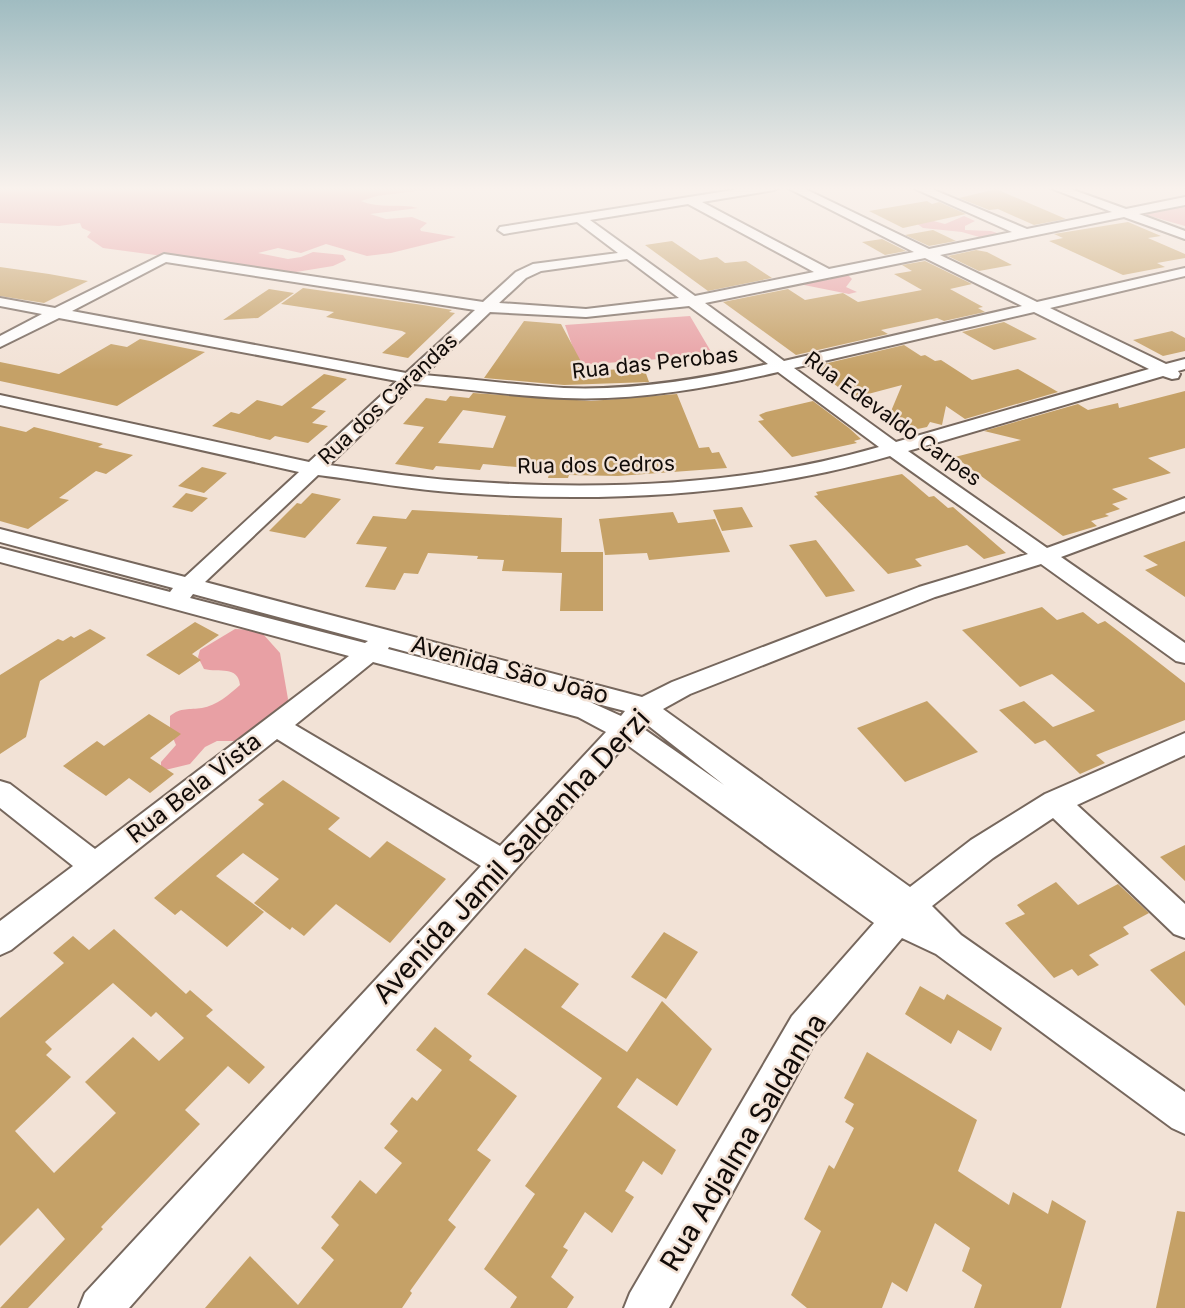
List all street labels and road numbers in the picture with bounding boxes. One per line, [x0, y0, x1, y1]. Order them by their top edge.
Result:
street label: Rua dos Carandas [313, 328, 462, 470]
street label: Rua das Perobas [571, 341, 739, 384]
street label: Rua Edevaldo Carpes [800, 346, 987, 491]
street label: Rua dos Cedros [517, 451, 675, 478]
street label: Avenida São João [408, 629, 612, 710]
street label: Avenida Jamil Saldanha Derzi [366, 702, 656, 1010]
street label: Rua Bela Vista [121, 726, 266, 849]
street label: Rua Adjalma Saldanha [653, 1007, 833, 1277]

